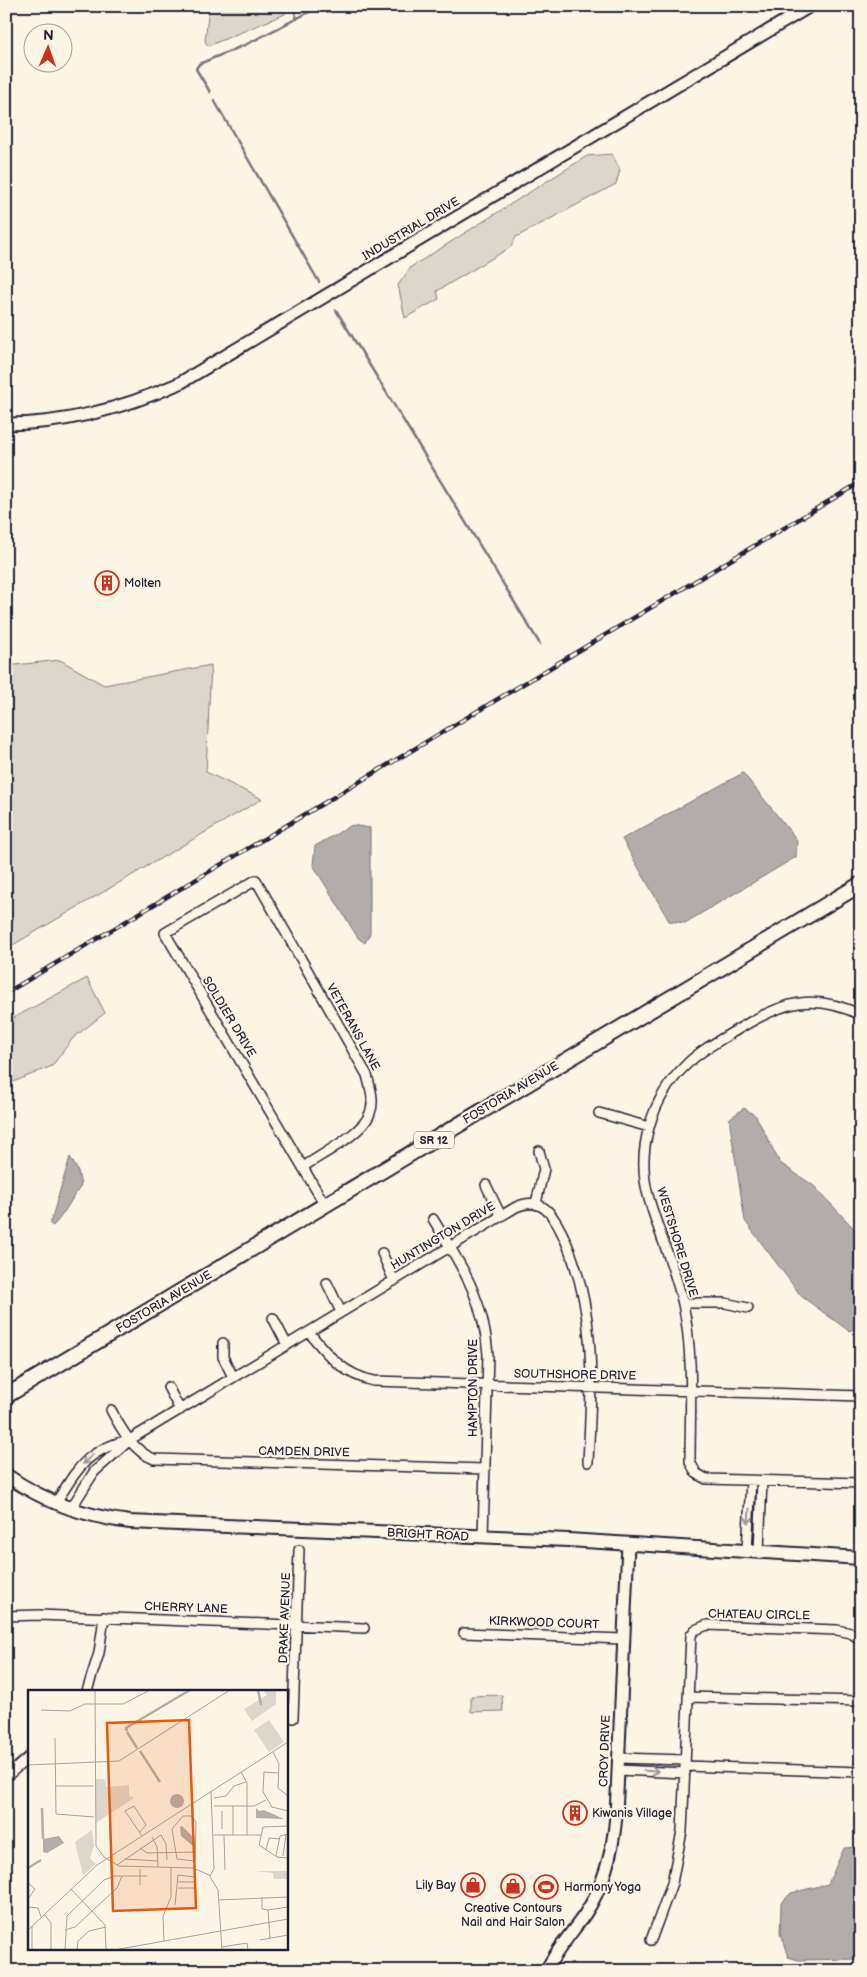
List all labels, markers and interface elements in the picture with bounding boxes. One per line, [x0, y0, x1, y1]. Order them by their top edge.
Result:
north arrow [22, 22, 72, 72]
text: N [43, 27, 54, 44]
street label: INDUSTRIAL DRIVE [360, 194, 462, 264]
building icon: Molten [94, 570, 120, 596]
place label: Molten [124, 576, 161, 591]
street label: SOLDIER DRIVE [199, 974, 259, 1060]
street label: VETERANS LANE [323, 981, 383, 1073]
street label: FOSTORIA AVENUE [460, 1058, 562, 1128]
road number: SR 12 [414, 1132, 454, 1148]
street label: WESTSHORE DRIVE [653, 1185, 701, 1299]
street label: HUNTINGTON DRIVE [388, 1199, 498, 1273]
street label: FOSTORIA AVENUE [113, 1267, 215, 1337]
street label: HAMPTON DRIVE [466, 1339, 481, 1437]
street label: SOUTHSHORE DRIVE [514, 1366, 636, 1384]
street label: CAMDEN DRIVE [258, 1444, 350, 1460]
one-way arrow [81, 1453, 94, 1465]
one-way arrow [745, 1507, 754, 1523]
street label: BRIGHT ROAD [387, 1525, 470, 1545]
street label: DRAKE AVENUE [276, 1572, 294, 1664]
street label: CHERRY LANE [144, 1599, 228, 1617]
street label: CHATEAU CIRCLE [708, 1607, 810, 1623]
street label: KIRKWOOD COURT [488, 1614, 600, 1632]
inset map [28, 1690, 288, 1950]
street label: CROY DRIVE [596, 1715, 614, 1787]
one-way arrow [643, 1767, 659, 1776]
building icon: Kiwanis Village [562, 1800, 588, 1826]
place label: Kiwanis Village [592, 1806, 672, 1821]
shop icon: Lily Bay [460, 1872, 486, 1898]
shop icon: Creative Contours Nail and Hair Salon [500, 1873, 526, 1899]
sports icon: Harmony Yoga [533, 1874, 559, 1900]
place label: Lily Bay [415, 1878, 457, 1893]
place label: Harmony Yoga [564, 1880, 641, 1895]
place label: Creative Contours Nail and Hair Salon [461, 1901, 565, 1930]

